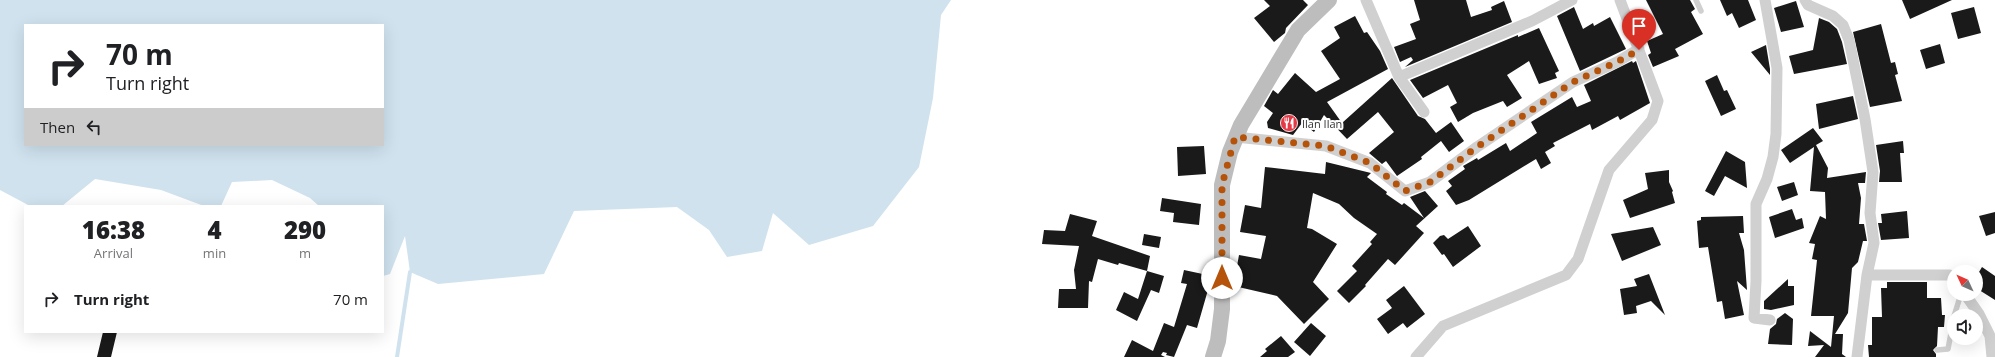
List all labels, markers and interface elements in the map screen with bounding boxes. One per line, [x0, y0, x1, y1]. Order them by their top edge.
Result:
pin [1622, 9, 1656, 50]
icon: arrive [1628, 15, 1650, 37]
text: 70 m [106, 35, 173, 73]
icon: right [40, 40, 92, 92]
text: Turn right [106, 71, 189, 95]
restaurant icon: Ilan Ilan [1279, 113, 1299, 133]
icon: left [83, 116, 105, 138]
place label: Ilan Ilan [1302, 116, 1342, 131]
text: Then [40, 117, 75, 137]
text: 16:38 [82, 213, 145, 246]
text: 4 [207, 213, 222, 246]
text: 290 [284, 213, 326, 246]
text: Arrival [94, 244, 133, 262]
text: min [203, 244, 226, 262]
text: m [299, 244, 311, 262]
position arrow [1201, 257, 1243, 299]
north arrow [1947, 265, 1983, 301]
map controls [1947, 265, 1983, 345]
icon: right [40, 288, 62, 310]
text: Turn right [74, 289, 149, 309]
text: 70 m [333, 289, 368, 309]
button: sound [1947, 309, 1983, 345]

